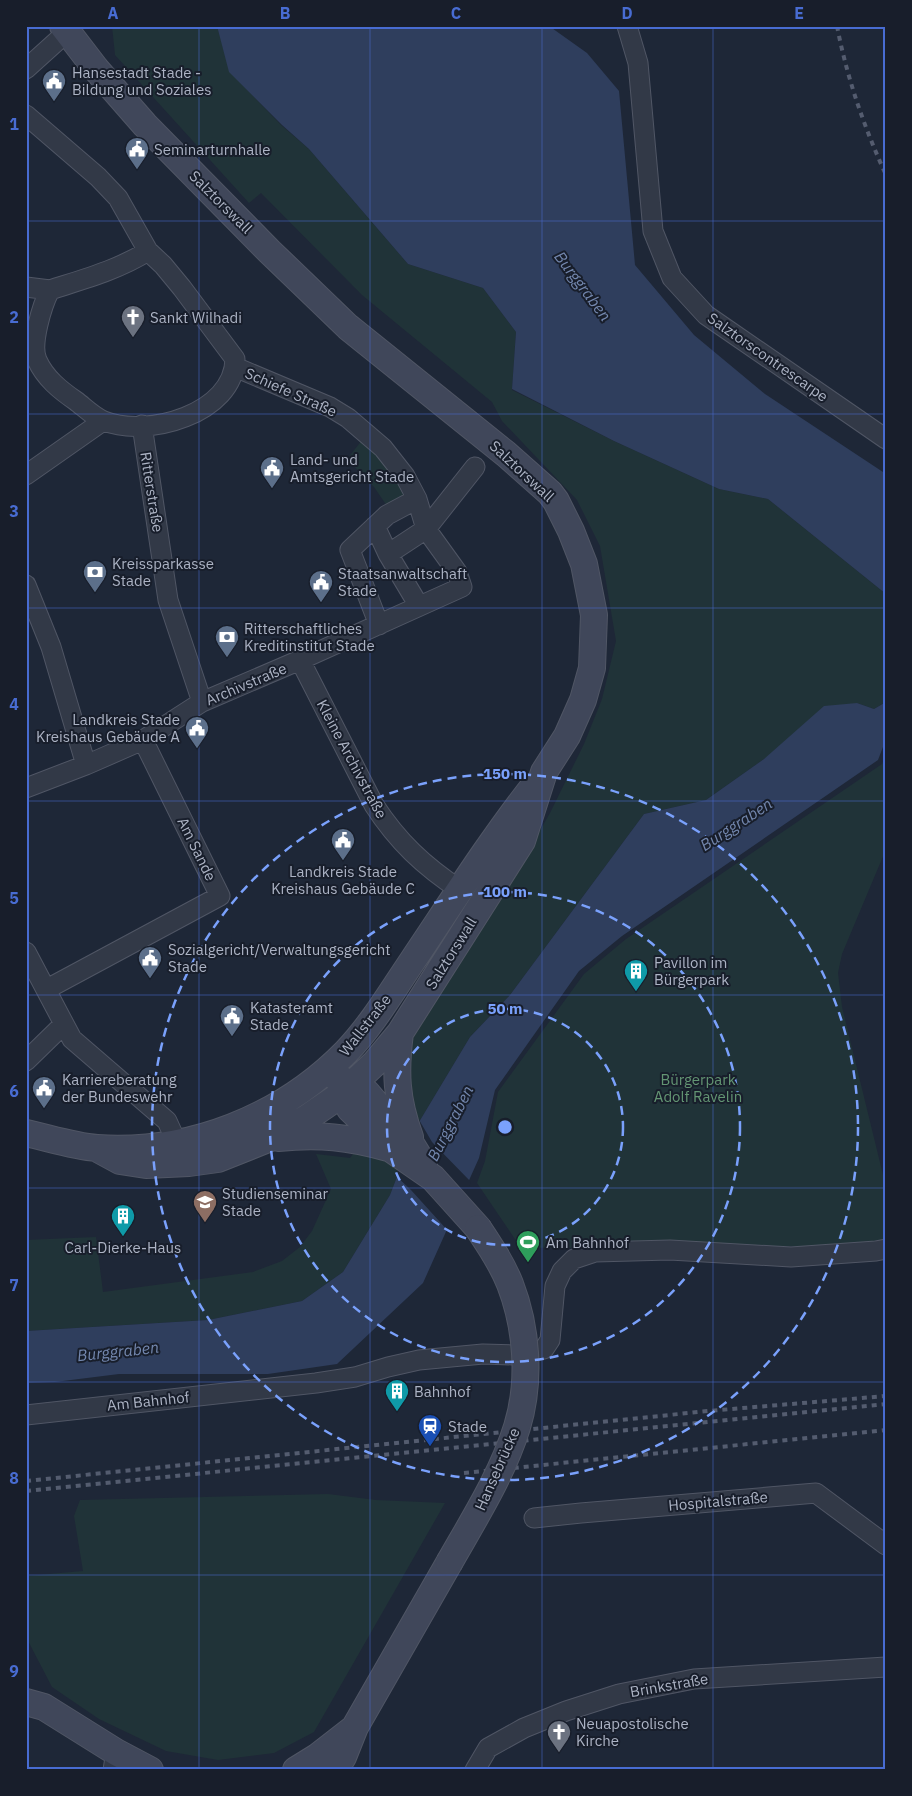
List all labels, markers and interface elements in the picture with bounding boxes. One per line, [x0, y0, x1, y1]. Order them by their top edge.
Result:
text: A [108, 3, 119, 23]
text: B [280, 3, 291, 23]
text: C [451, 3, 461, 23]
text: D [621, 3, 633, 23]
text: E [794, 3, 804, 23]
place label: Hansestadt Stade - Bildung und Soziales [72, 63, 212, 99]
public building icon: Hansestadt Stade - Bildung und Soziales [41, 68, 67, 102]
text: 1 [9, 114, 19, 134]
public building icon: Seminarturnhalle [124, 136, 150, 170]
place label: Seminarturnhalle [154, 140, 271, 159]
street label: Salztorswall [185, 166, 257, 238]
water label: Burggraben [550, 247, 616, 325]
church icon: Sankt Wilhadi [120, 304, 146, 338]
text: 2 [9, 307, 19, 327]
place label: Sankt Wilhadi [150, 308, 242, 327]
street label: Salztorscontrescarpe [704, 308, 832, 406]
street label: Schiefe Straße [242, 363, 340, 421]
street label: Salztorswall [486, 436, 558, 506]
street label: Ritterstraße [136, 450, 168, 534]
place label: Land- und Amtsgericht Stade [290, 450, 414, 486]
public building icon: Land- und Amtsgericht Stade [259, 455, 285, 489]
text: 3 [9, 501, 19, 521]
place label: Kreissparkasse Stade [112, 554, 214, 590]
bank icon: Kreissparkasse Stade [82, 559, 108, 593]
place label: Staatsanwaltschaft Stade [338, 564, 467, 600]
public building icon: Staatsanwaltschaft Stade [308, 569, 334, 603]
place label: Ritterschaftliches Kreditinstitut Stade [244, 619, 375, 655]
bank icon: Ritterschaftliches Kreditinstitut Stade [214, 624, 240, 658]
street label: Archivstraße [203, 658, 289, 710]
text: 4 [9, 694, 19, 714]
street label: Kleine Archivstraße [313, 696, 391, 822]
place label: Landkreis Stade Kreishaus Gebäude A [36, 710, 180, 746]
public building icon: Landkreis Stade Kreishaus Gebäude A [184, 715, 210, 749]
text: 150 m [483, 764, 527, 783]
water label: Burggraben [696, 793, 776, 855]
street label: Am Sande [173, 814, 221, 884]
public building icon: Landkreis Stade Kreishaus Gebäude C [330, 827, 356, 861]
place label: Landkreis Stade Kreishaus Gebäude C [271, 862, 415, 898]
text: 100 m [483, 882, 527, 901]
text: 5 [9, 888, 19, 908]
street label: Salztorswall [421, 913, 481, 993]
place label: Sozialgericht/Verwaltungsgericht Stade [168, 940, 390, 976]
public building icon: Sozialgericht/Verwaltungsgericht Stade [137, 945, 163, 979]
place label: Pavillon im Bürgerpark [654, 953, 729, 989]
building icon: Pavillon im Bürgerpark [623, 958, 649, 992]
street label: Wallstraße [335, 990, 395, 1060]
place label: Katasteramt Stade [250, 998, 333, 1034]
text: 50 m [488, 999, 522, 1018]
public building icon: Katasteramt Stade [219, 1003, 245, 1037]
place label: Karriereberatung der Bundeswehr [62, 1070, 177, 1106]
park label: Bürgerpark Adolf Ravelin [654, 1070, 742, 1106]
public building icon: Karriereberatung der Bundeswehr [31, 1075, 57, 1109]
text: 6 [9, 1081, 19, 1101]
water label: Burggraben [422, 1082, 478, 1164]
centre of rings [496, 1118, 514, 1136]
place label: Studienseminar Stade [222, 1184, 329, 1220]
school or university icon: Studienseminar Stade [192, 1189, 218, 1223]
building icon: Carl-Dierke-Haus [110, 1203, 136, 1237]
sports icon: Am Bahnhof [515, 1229, 541, 1263]
place label: Am Bahnhof [546, 1233, 629, 1252]
place label: Carl-Dierke-Haus [65, 1238, 181, 1257]
text: 7 [9, 1275, 19, 1295]
water label: Burggraben [76, 1337, 160, 1365]
building icon: Bahnhof [384, 1378, 410, 1412]
place label: Bahnhof [414, 1382, 471, 1401]
street label: Am Bahnhof [106, 1387, 190, 1415]
station icon: Stade [417, 1413, 443, 1447]
place label: Stade [448, 1417, 487, 1436]
street label: Hansebrücke [470, 1425, 524, 1513]
text: 8 [9, 1468, 19, 1488]
street label: Hospitalstraße [667, 1487, 769, 1515]
text: 9 [9, 1661, 19, 1681]
street label: Brinkstraße [628, 1669, 710, 1701]
place label: Neuapostolische Kirche [576, 1714, 689, 1750]
church icon: Neuapostolische Kirche [546, 1719, 572, 1753]

